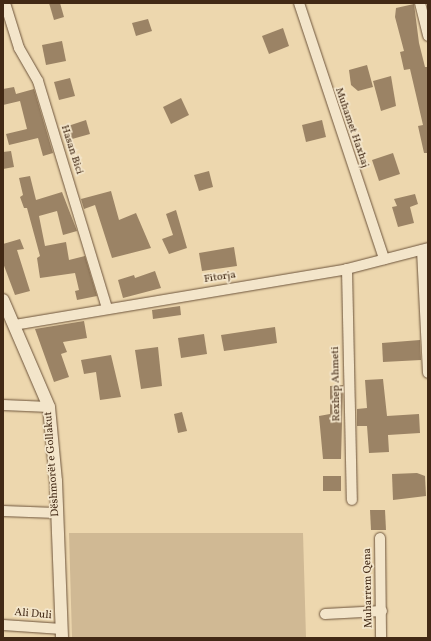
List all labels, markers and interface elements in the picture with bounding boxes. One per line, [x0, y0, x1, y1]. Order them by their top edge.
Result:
street label: Muhamet Haxhaj [331, 86, 371, 170]
street label: Hasan Bici [57, 124, 85, 176]
street label: Fitorja [203, 269, 237, 287]
street label: Rexhep Ahmeti [330, 346, 344, 422]
street label: Dëshmorët e Gollakut [43, 411, 63, 517]
street label: Muharrem Qena [362, 548, 376, 628]
street label: Ali Duli [14, 607, 52, 623]

